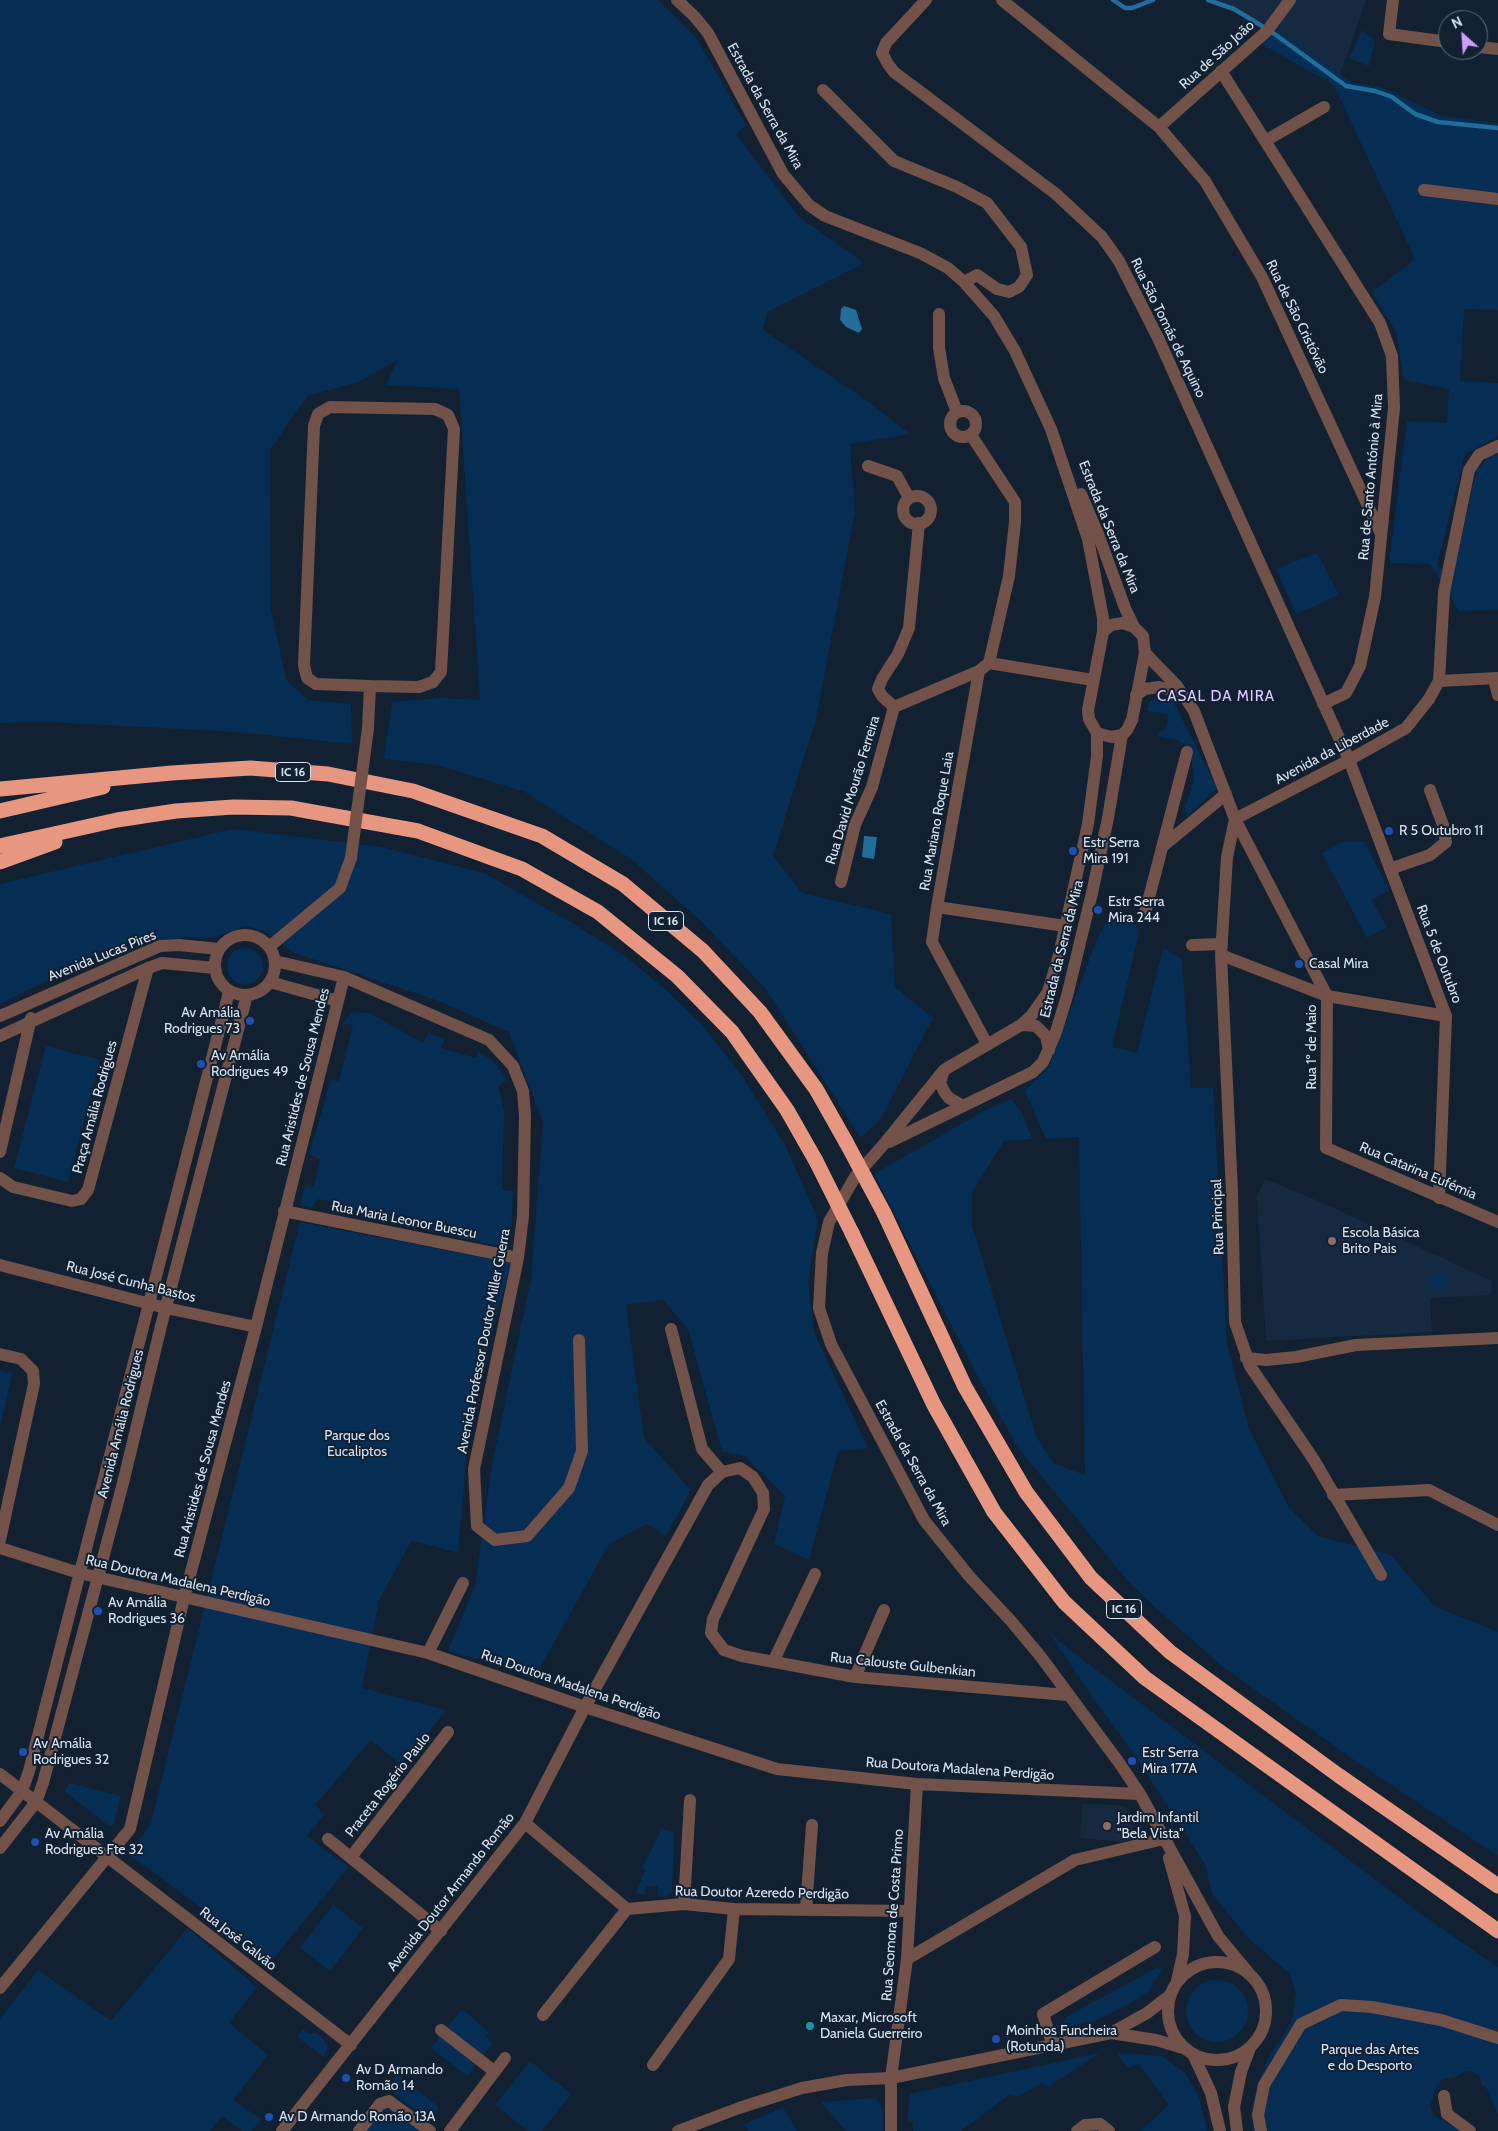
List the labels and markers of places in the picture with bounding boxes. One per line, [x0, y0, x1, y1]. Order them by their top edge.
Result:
place label: R 5 Outubro 11 [1399, 823, 1483, 839]
marker: R 5 Outubro 11 [1383, 825, 1395, 837]
place label: Estr Serra Mira 191 [1083, 835, 1140, 868]
marker: Estr Serra Mira 191 [1067, 845, 1079, 857]
place label: Estr Serra Mira 244 [1108, 894, 1165, 926]
marker: Estr Serra Mira 244 [1092, 904, 1104, 916]
place label: Casal Mira [1309, 956, 1369, 972]
marker: Casal Mira [1293, 958, 1305, 970]
place label: Av Amália Rodrigues 73 [164, 1005, 240, 1038]
marker: Av Amália Rodrigues 73 [244, 1015, 256, 1027]
place label: Av Amália Rodrigues 49 [211, 1048, 289, 1080]
marker: Av Amália Rodrigues 49 [195, 1058, 207, 1070]
place label: Escola Básica Brito Pais [1342, 1225, 1420, 1258]
marker: Escola Básica Brito Pais [1326, 1235, 1338, 1247]
place label: Av Amália Rodrigues 36 [108, 1595, 185, 1628]
marker: Av Amália Rodrigues 36 [92, 1605, 104, 1617]
place label: Av Amália Rodrigues 32 [33, 1736, 109, 1768]
place label: Estr Serra Mira 177A [1142, 1745, 1199, 1778]
marker: Av Amália Rodrigues 32 [17, 1746, 29, 1758]
marker: Estr Serra Mira 177A [1126, 1755, 1138, 1767]
place label: Jardim Infantil "Bela Vista" [1117, 1810, 1199, 1842]
marker: Jardim Infantil "Bela Vista" [1101, 1820, 1113, 1832]
place label: Av Amália Rodrigues Fte 32 [45, 1826, 144, 1858]
marker: Av Amália Rodrigues Fte 32 [29, 1836, 41, 1848]
place label: Maxar, Microsoft Daniela Guerreiro [820, 2010, 922, 2042]
marker: Maxar, Microsoft Daniela Guerreiro [804, 2020, 816, 2032]
place label: Moinhos Funcheira (Rotunda) [1006, 2023, 1117, 2056]
marker: Moinhos Funcheira (Rotunda) [990, 2033, 1002, 2045]
place label: Av D Armando Romão 14 [356, 2062, 443, 2094]
marker: Av D Armando Romão 14 [340, 2072, 352, 2084]
place label: Av D Armando Romão 13A [279, 2109, 435, 2125]
marker: Av D Armando Romão 13A [263, 2111, 275, 2123]

